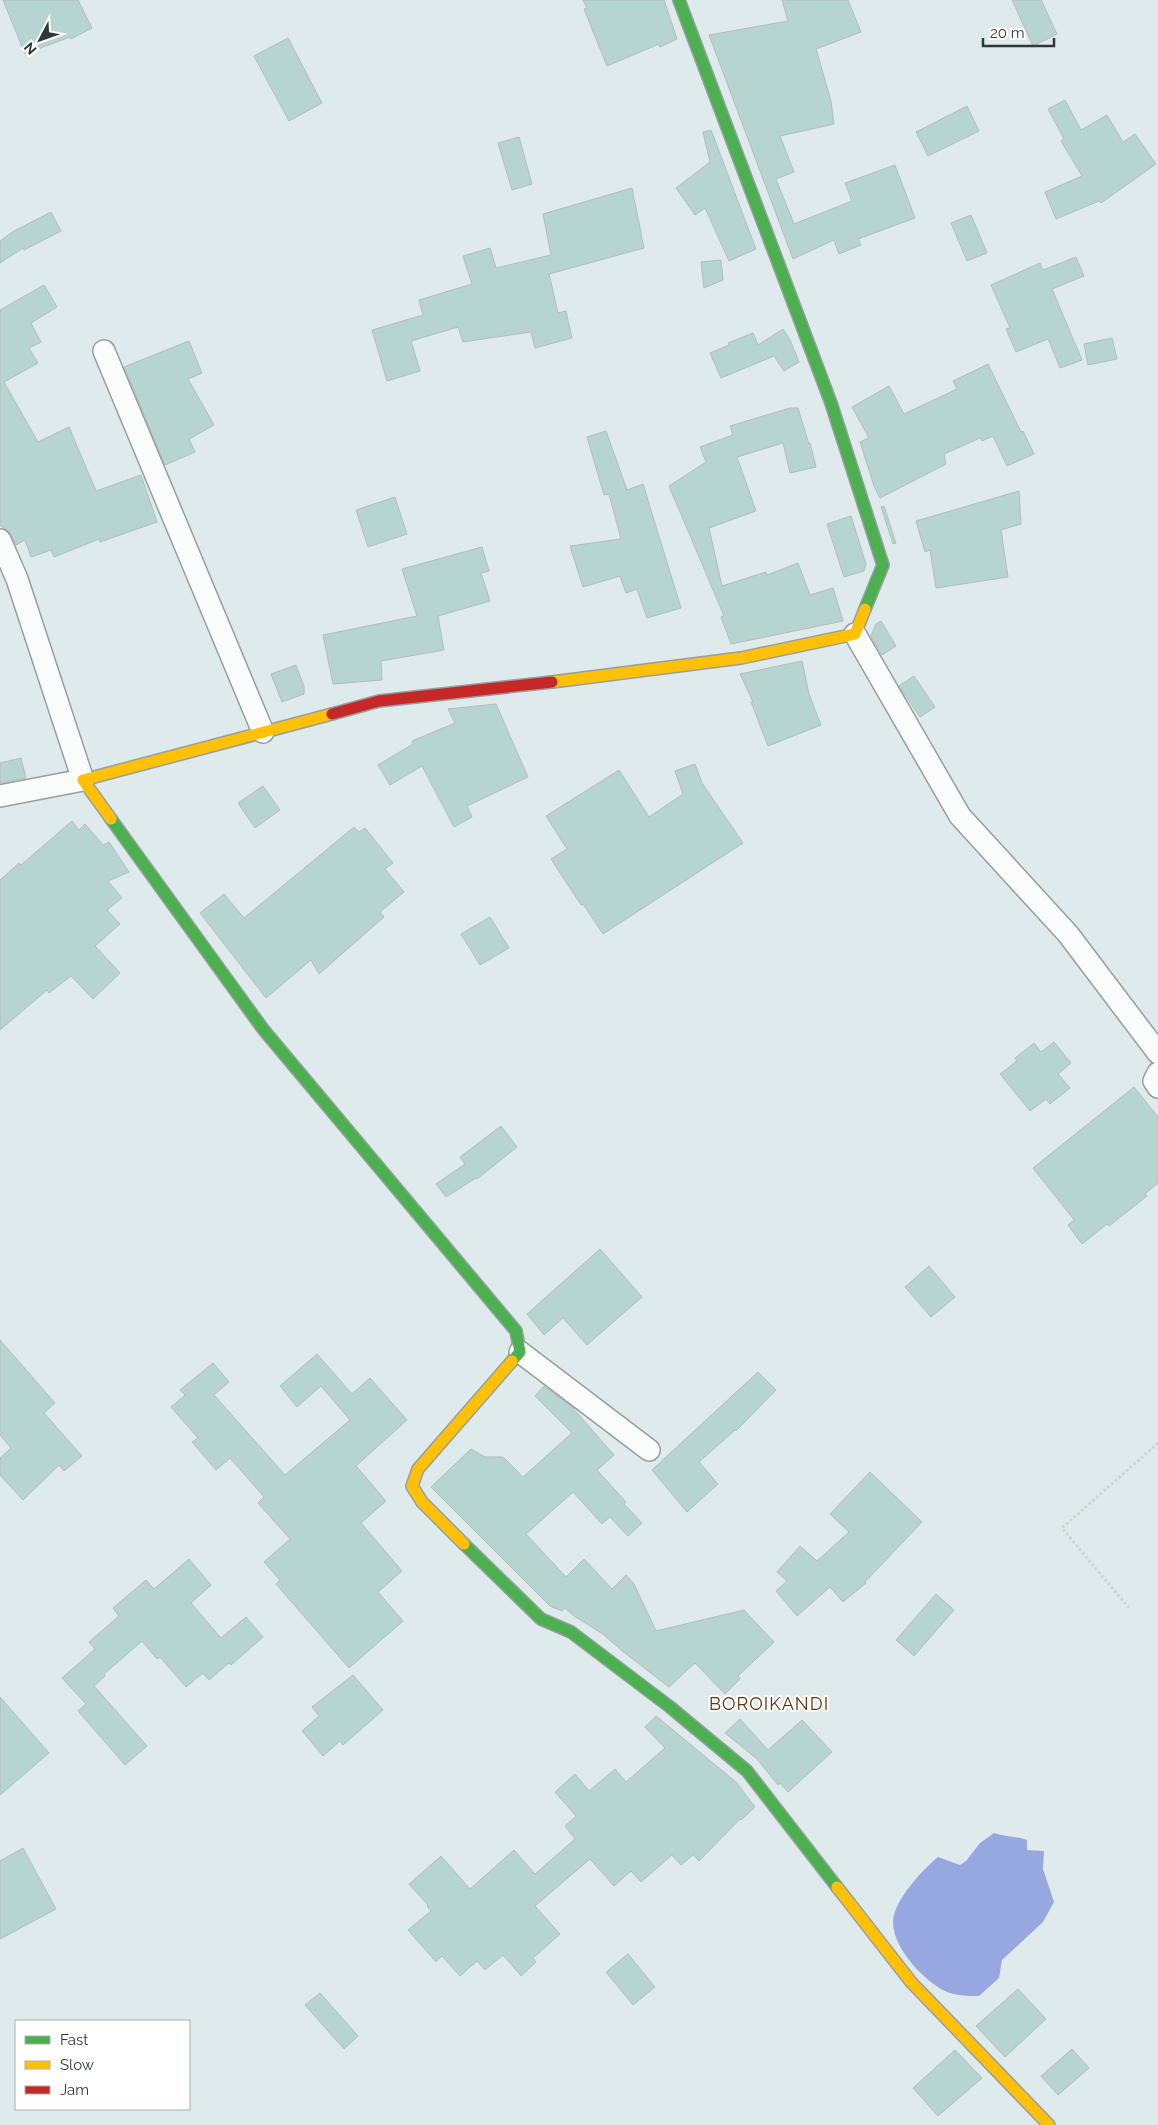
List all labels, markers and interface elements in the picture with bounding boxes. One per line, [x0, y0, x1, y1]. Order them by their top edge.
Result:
north arrow [15, 15, 65, 65]
scale bar [983, 15, 1054, 47]
text: 20 m [990, 24, 1025, 42]
text: N [21, 39, 40, 58]
district label: BOROIKANDI [709, 1693, 829, 1714]
legend [15, 2020, 190, 2110]
text: Fast [60, 2031, 88, 2049]
text: Slow [60, 2056, 94, 2074]
text: Jam [60, 2081, 89, 2099]

